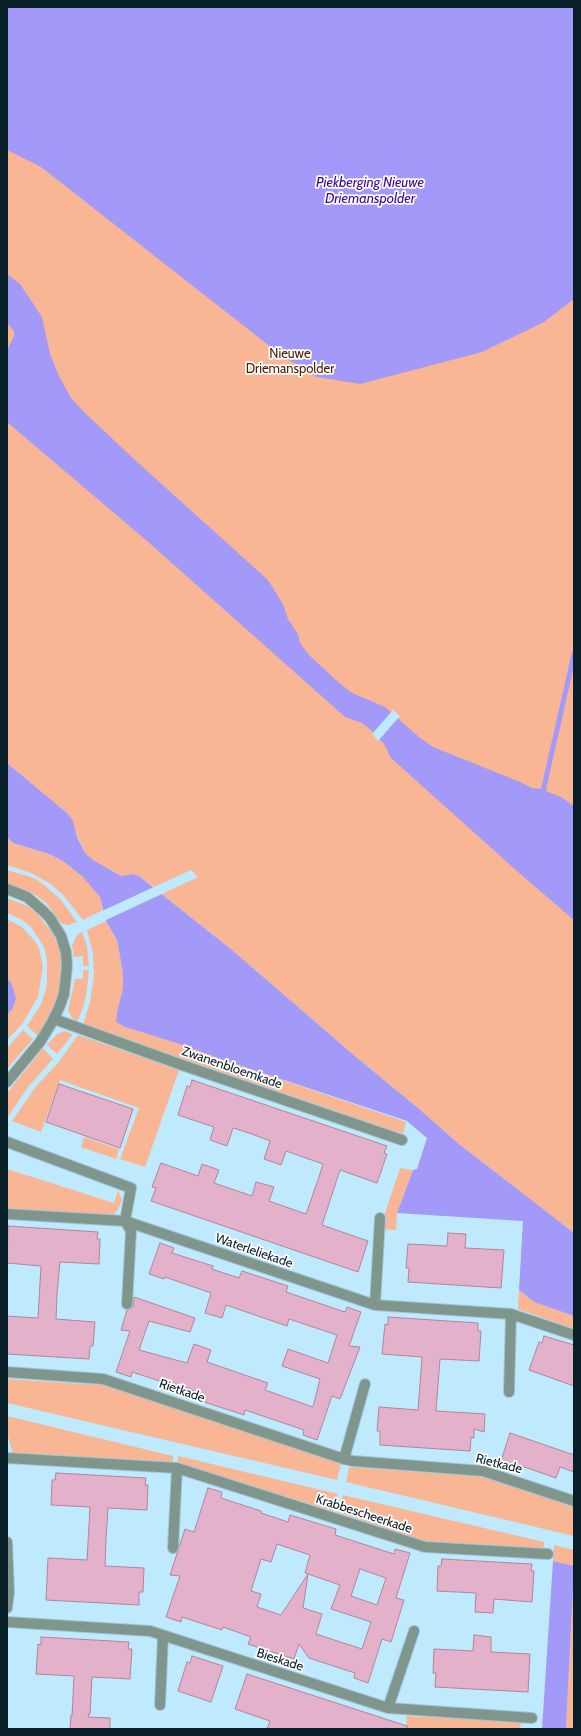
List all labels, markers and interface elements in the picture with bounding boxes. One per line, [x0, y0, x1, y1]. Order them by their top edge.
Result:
water label: Piekberging Nieuwe Driemanspolder [316, 175, 424, 208]
park label: Nieuwe Driemanspolder [246, 346, 334, 377]
street label: Zwanenbloemkade [180, 1044, 284, 1092]
street label: Waterleliekade [213, 1230, 295, 1272]
street label: Rietkade [157, 1376, 207, 1406]
street label: Rietkade [474, 1451, 524, 1477]
street label: Krabbescheerkade [314, 1491, 414, 1537]
street label: Bieskade [255, 1645, 305, 1675]

